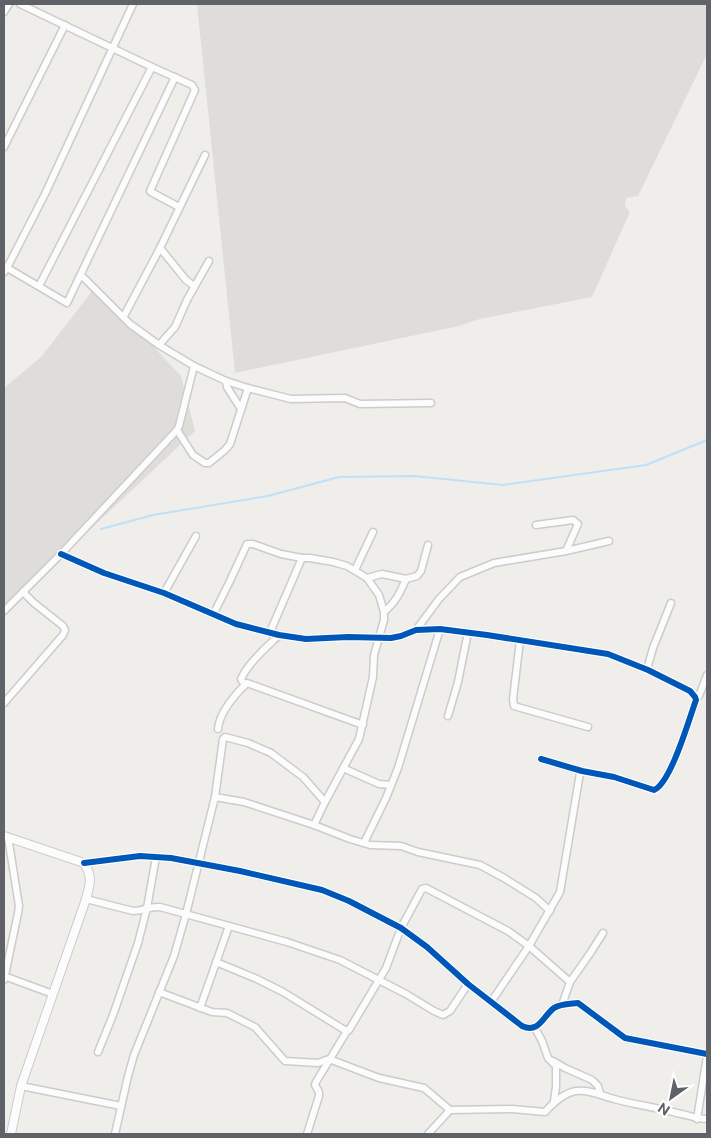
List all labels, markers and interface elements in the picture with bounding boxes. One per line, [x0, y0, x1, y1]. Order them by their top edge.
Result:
north arrow [646, 1073, 696, 1123]
text: N [655, 1099, 673, 1119]

